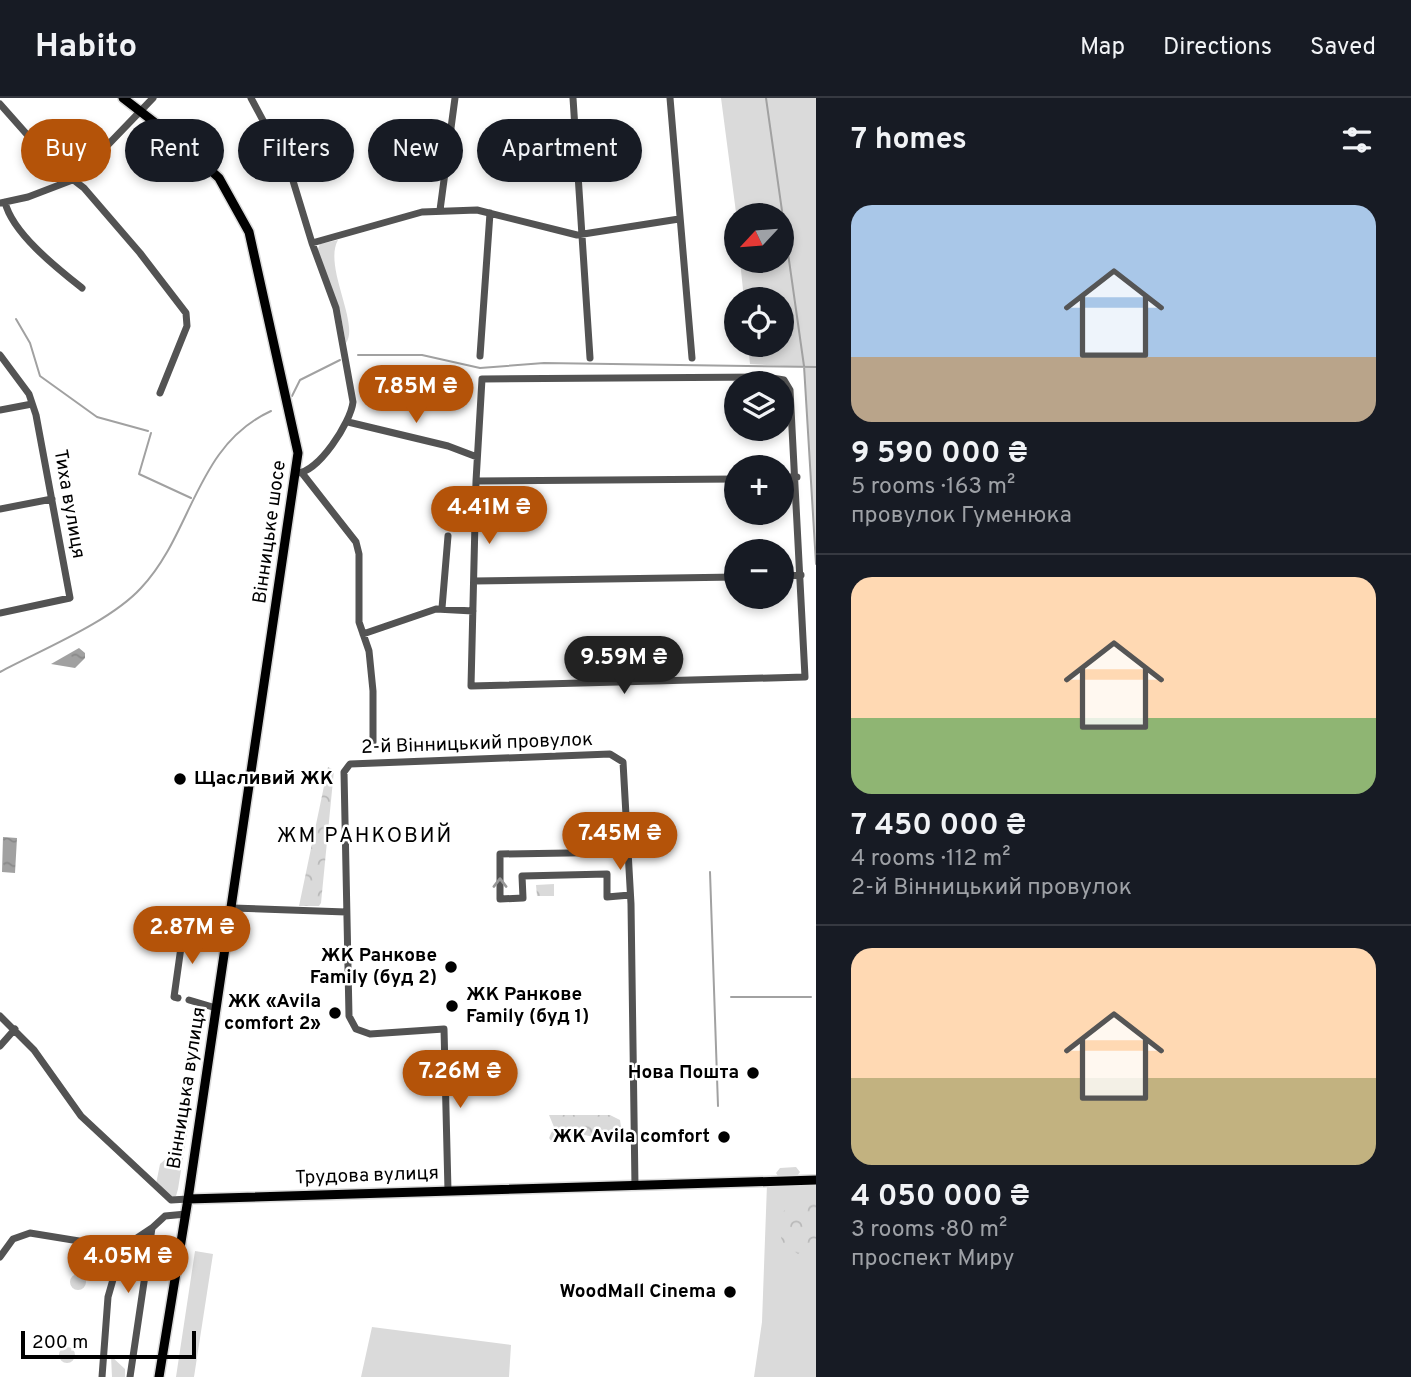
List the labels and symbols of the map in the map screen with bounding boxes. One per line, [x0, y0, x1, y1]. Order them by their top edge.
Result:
north arrow [724, 203, 794, 273]
pin: 7.85M ₴ [351, 366, 481, 425]
street label: Тиха вулиця [48, 448, 90, 560]
street label: Вінницьке шосе [248, 459, 292, 605]
pin: 4.41M ₴ [424, 486, 554, 546]
pin: 9.59M ₴ [559, 636, 689, 696]
street label: 2-й Вінницький провулок [361, 728, 593, 760]
place label: Щасливий ЖК [194, 767, 333, 791]
marker: Щасливий ЖК [172, 771, 188, 787]
pin: 7.45M ₴ [555, 812, 685, 872]
district label: ЖМ РАНКОВИЙ [277, 822, 453, 850]
one-way arrow [492, 878, 508, 888]
pin: 2.87M ₴ [127, 906, 257, 966]
place label: ЖК Ранкове Family (буд 2) [310, 944, 437, 990]
marker: ЖК Ранкове Family (буд 2) [443, 959, 459, 975]
place label: ЖК Ранкове Family (буд 1) [466, 983, 589, 1029]
place label: ЖК «Avila comfort 2» [224, 990, 321, 1036]
marker: ЖК Ранкове Family (буд 1) [444, 998, 460, 1014]
street label: Вінницька вулиця [162, 1005, 212, 1171]
marker: ЖК «Avila comfort 2» [327, 1005, 343, 1021]
pin: 7.26M ₴ [395, 1051, 525, 1110]
place label: Нова Пошта [628, 1061, 739, 1085]
marker: Нова Пошта [745, 1065, 761, 1081]
place label: ЖК Avila comfort [553, 1125, 710, 1149]
marker: ЖК Avila comfort [716, 1129, 732, 1145]
street label: Трудова вулиця [295, 1161, 439, 1191]
pin: 4.05M ₴ [63, 1236, 193, 1295]
place label: WoodMall Cinema [559, 1280, 716, 1304]
marker: WoodMall Cinema [722, 1284, 738, 1300]
scale bar [21, 1328, 196, 1360]

